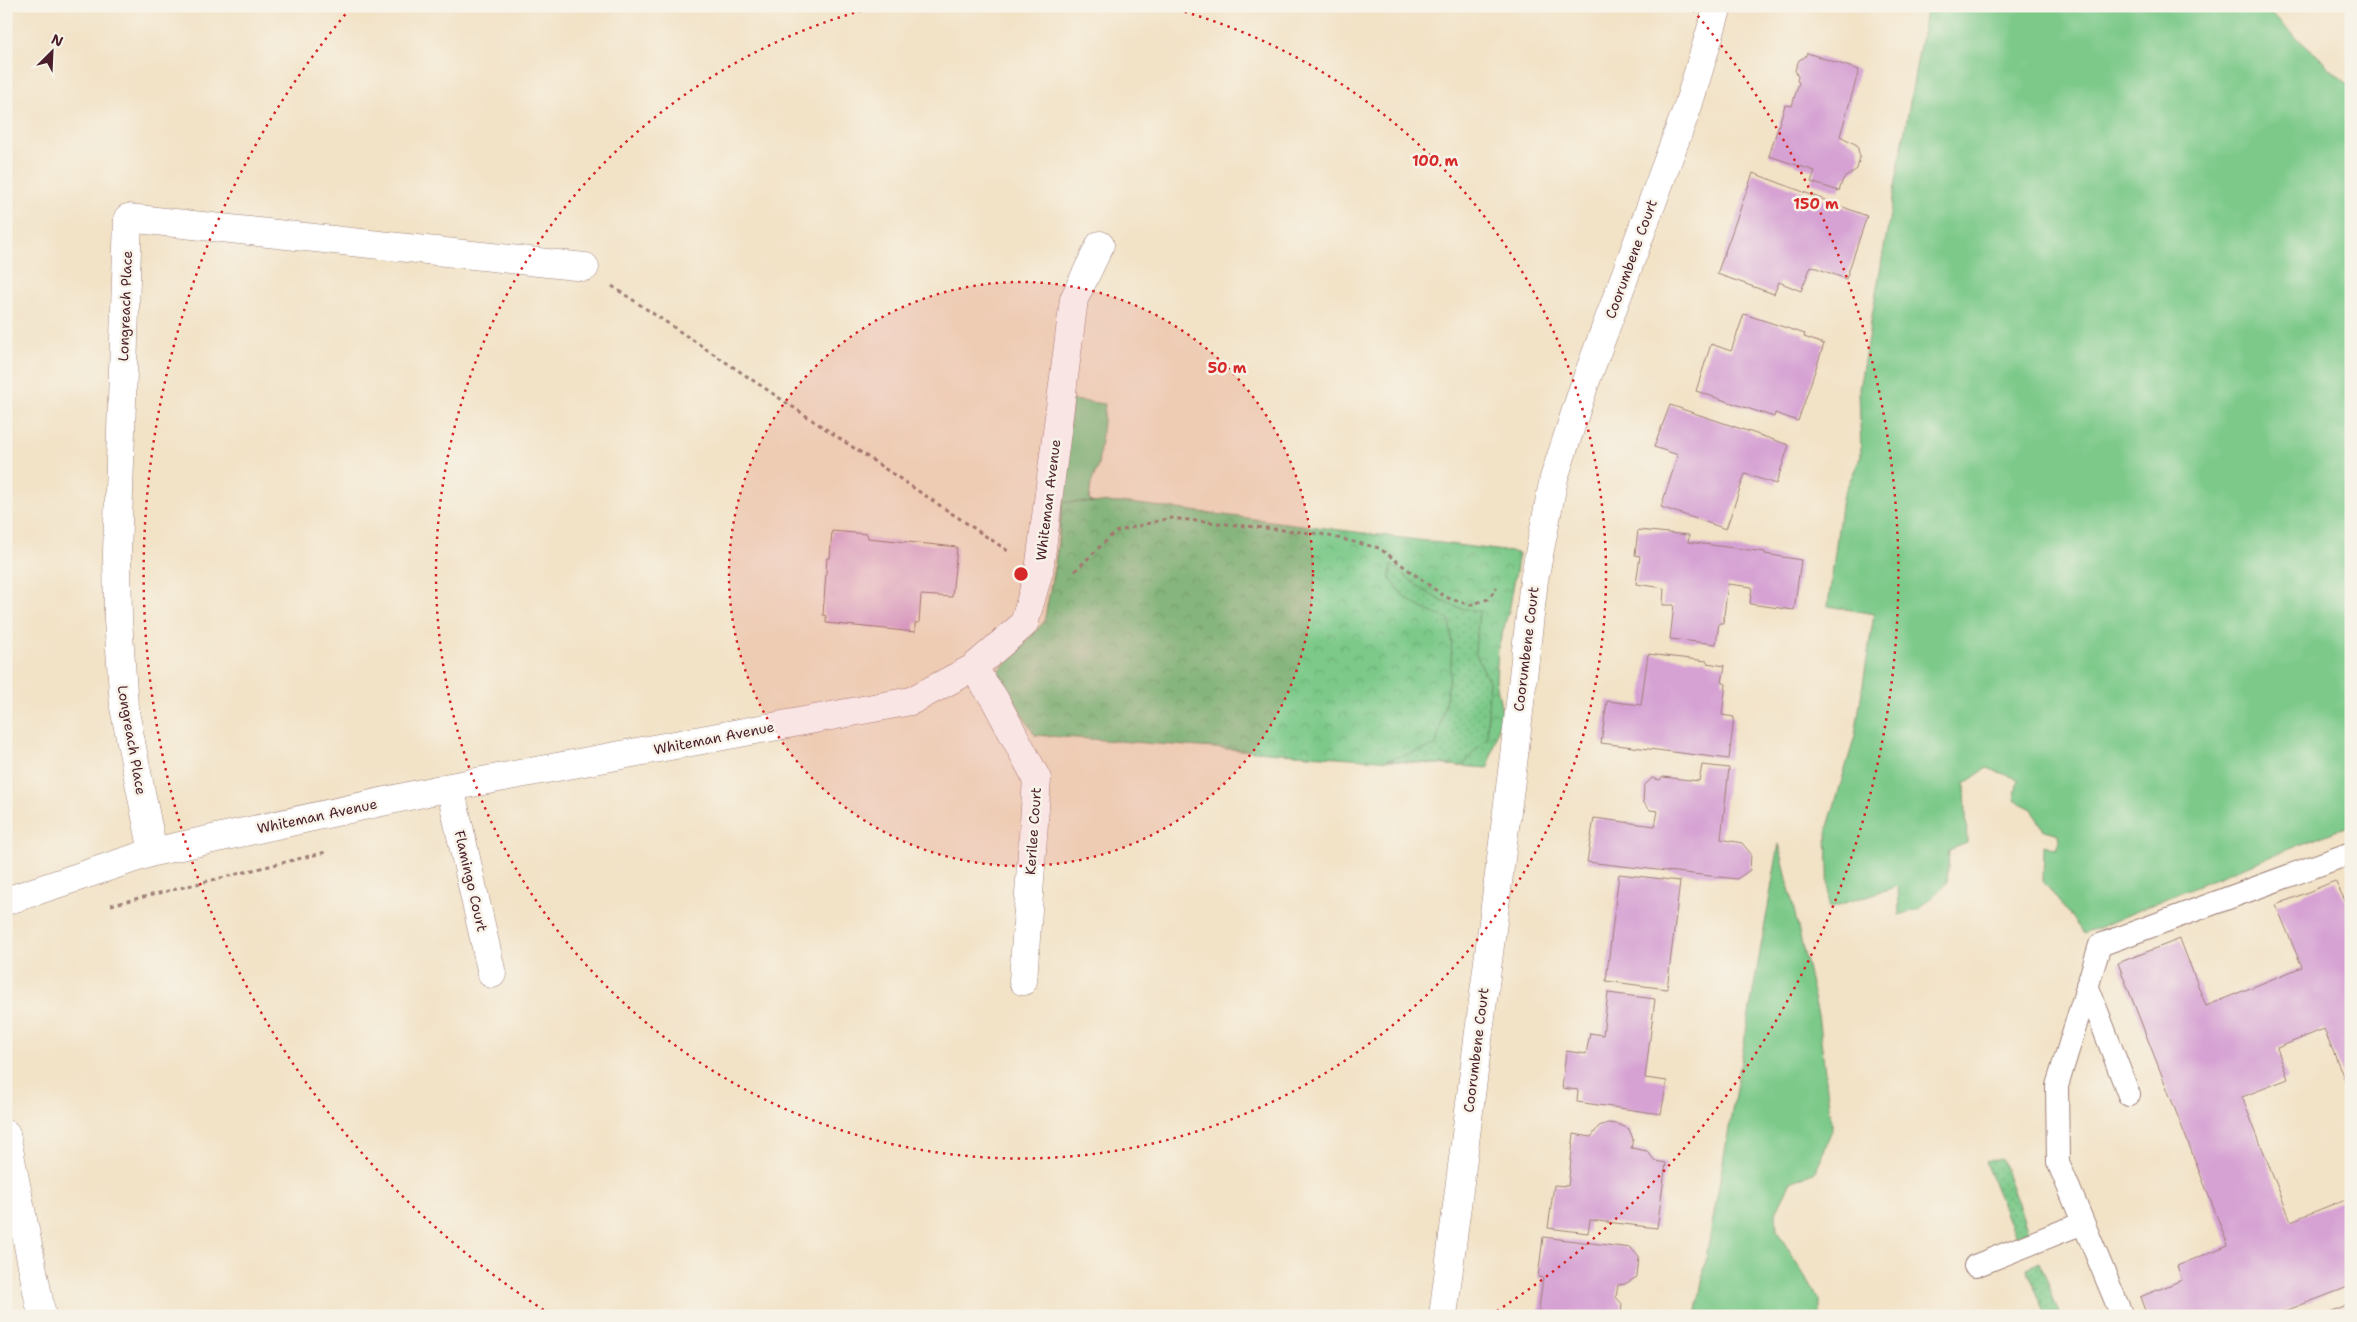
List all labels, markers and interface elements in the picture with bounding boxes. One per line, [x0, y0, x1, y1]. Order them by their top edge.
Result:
north arrow [28, 28, 78, 78]
text: N [49, 30, 66, 51]
text: 100 m [1412, 151, 1458, 171]
text: 150 m [1793, 194, 1839, 214]
street label: Coorumbene Court [1601, 197, 1661, 321]
street label: Longreach Place [114, 250, 136, 362]
text: 50 m [1208, 358, 1247, 378]
street label: Whiteman Avenue [1032, 438, 1064, 562]
centre of rings [1012, 565, 1030, 583]
street label: Coorumbene Court [1509, 586, 1543, 712]
street label: Longreach Place [114, 684, 151, 796]
street label: Whiteman Avenue [652, 717, 776, 759]
street label: Kerilee Court [1021, 787, 1045, 875]
street label: Whiteman Avenue [255, 794, 379, 838]
street label: Flamingo Court [451, 829, 491, 933]
street label: Coorumbene Court [1459, 987, 1493, 1113]

